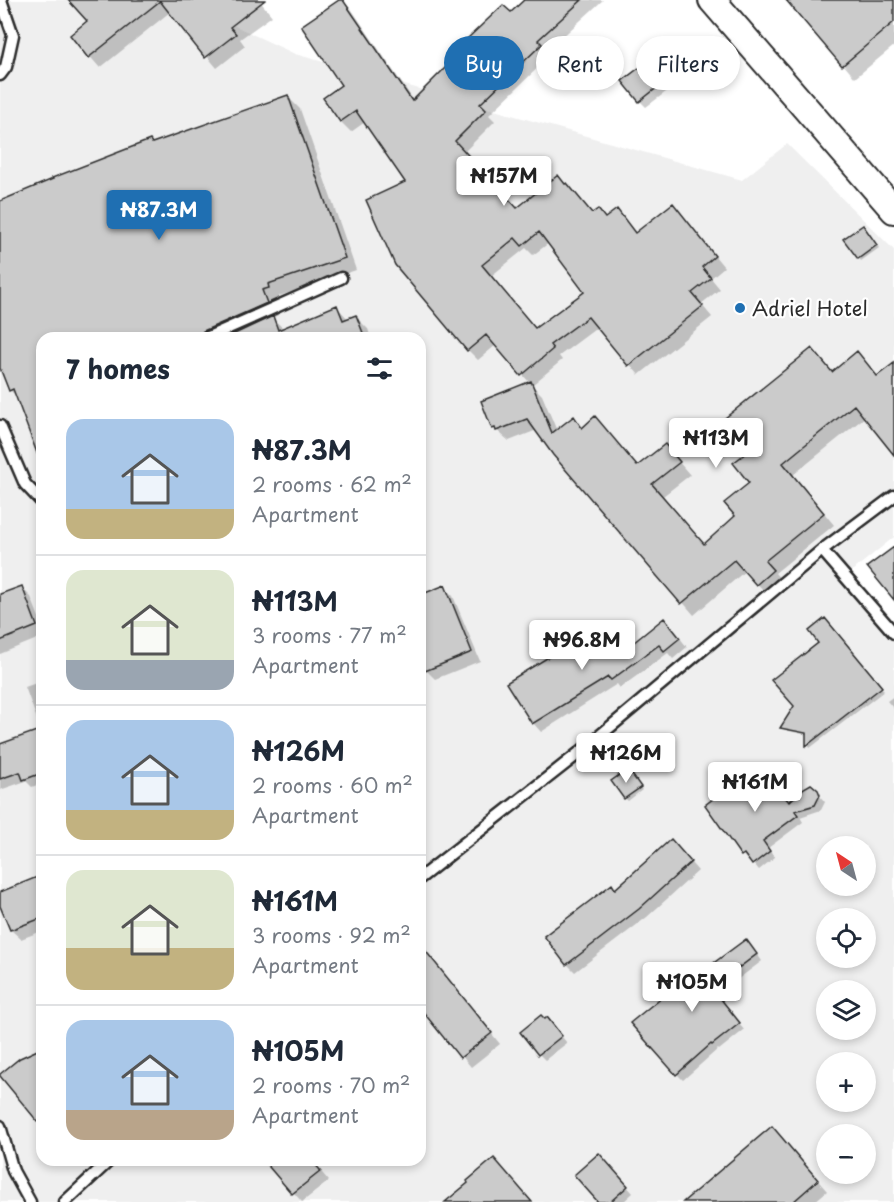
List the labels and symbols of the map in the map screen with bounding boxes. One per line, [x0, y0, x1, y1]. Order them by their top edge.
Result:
pin: ₦157M [462, 156, 546, 207]
pin: ₦87.3M [110, 190, 208, 241]
place label: Adriel Hotel [752, 293, 868, 323]
marker: Adriel Hotel [733, 301, 747, 315]
pin: ₦113M [674, 418, 758, 469]
pin: ₦96.8M [533, 620, 631, 671]
pin: ₦126M [584, 733, 668, 784]
pin: ₦161M [713, 762, 797, 813]
north arrow [816, 836, 876, 896]
pin: ₦105M [650, 962, 734, 1013]

